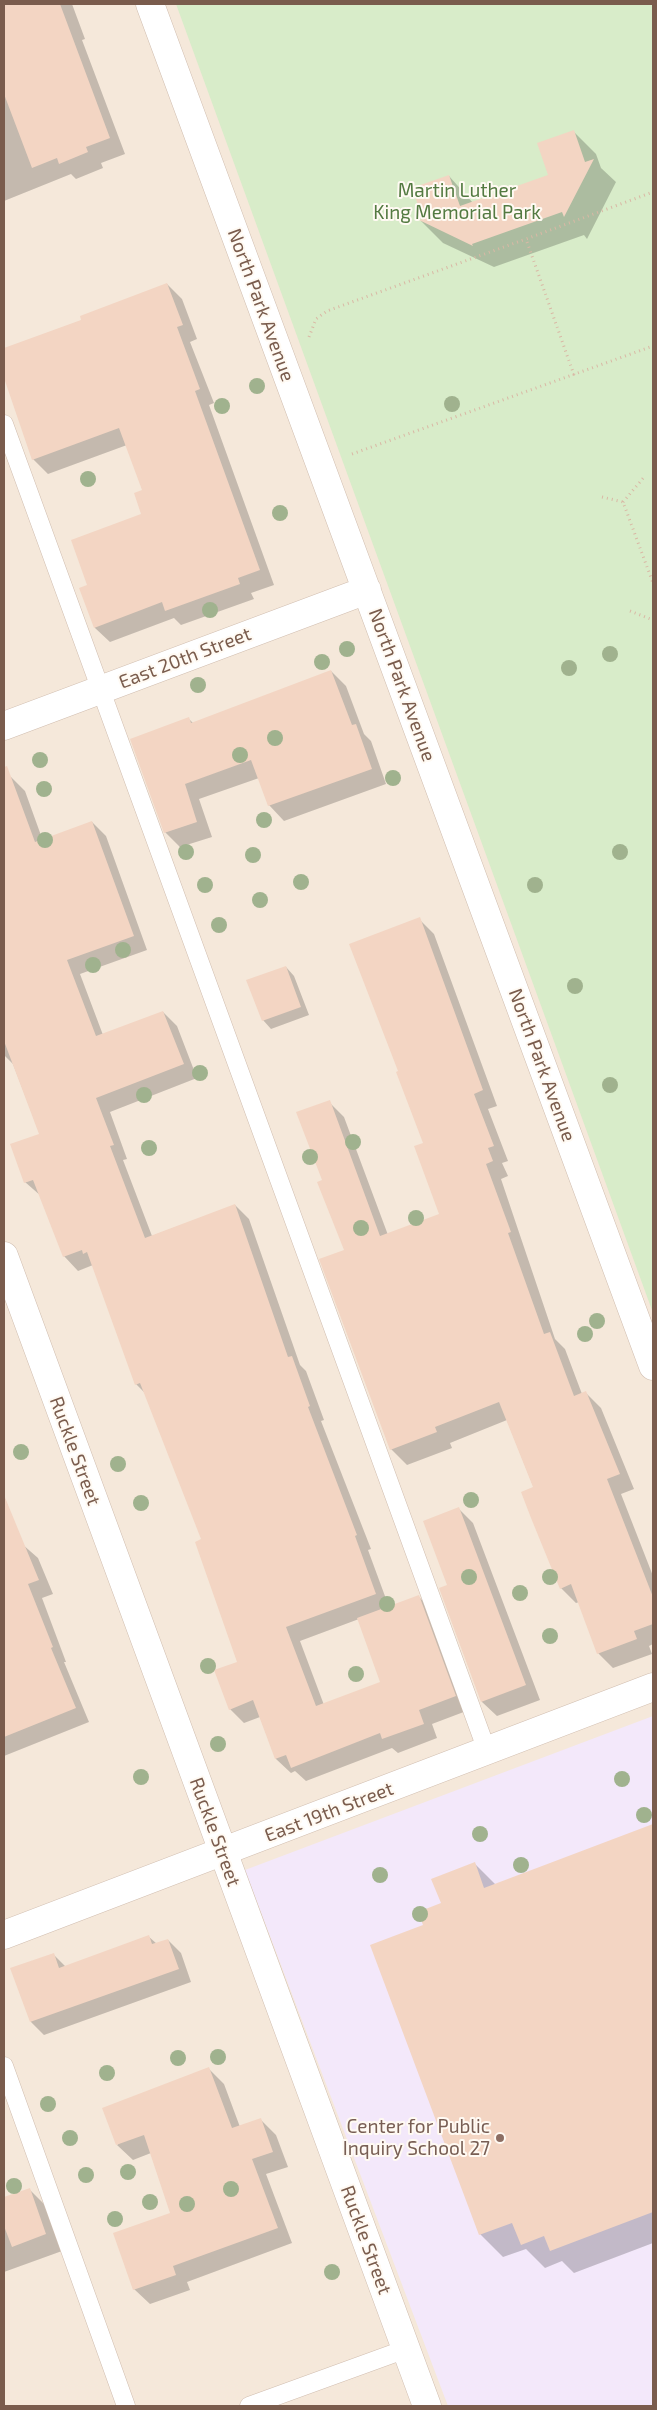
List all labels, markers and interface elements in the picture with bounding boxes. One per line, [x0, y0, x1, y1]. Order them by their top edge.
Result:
park label: Martin Luther King Memorial Park [373, 180, 541, 224]
street label: North Park Avenue [223, 225, 299, 385]
street label: North Park Avenue [364, 605, 440, 765]
street label: East 20th Street [116, 622, 254, 694]
street label: North Park Avenue [504, 985, 580, 1145]
street label: Ruckle Street [45, 1393, 105, 1509]
street label: Ruckle Street [185, 1774, 245, 1890]
street label: East 19th Street [261, 1777, 397, 1847]
place label: Center for Public Inquiry School 27 [343, 2116, 490, 2160]
marker: Center for Public Inquiry School 27 [494, 2132, 506, 2144]
street label: Ruckle Street [336, 2182, 396, 2298]

